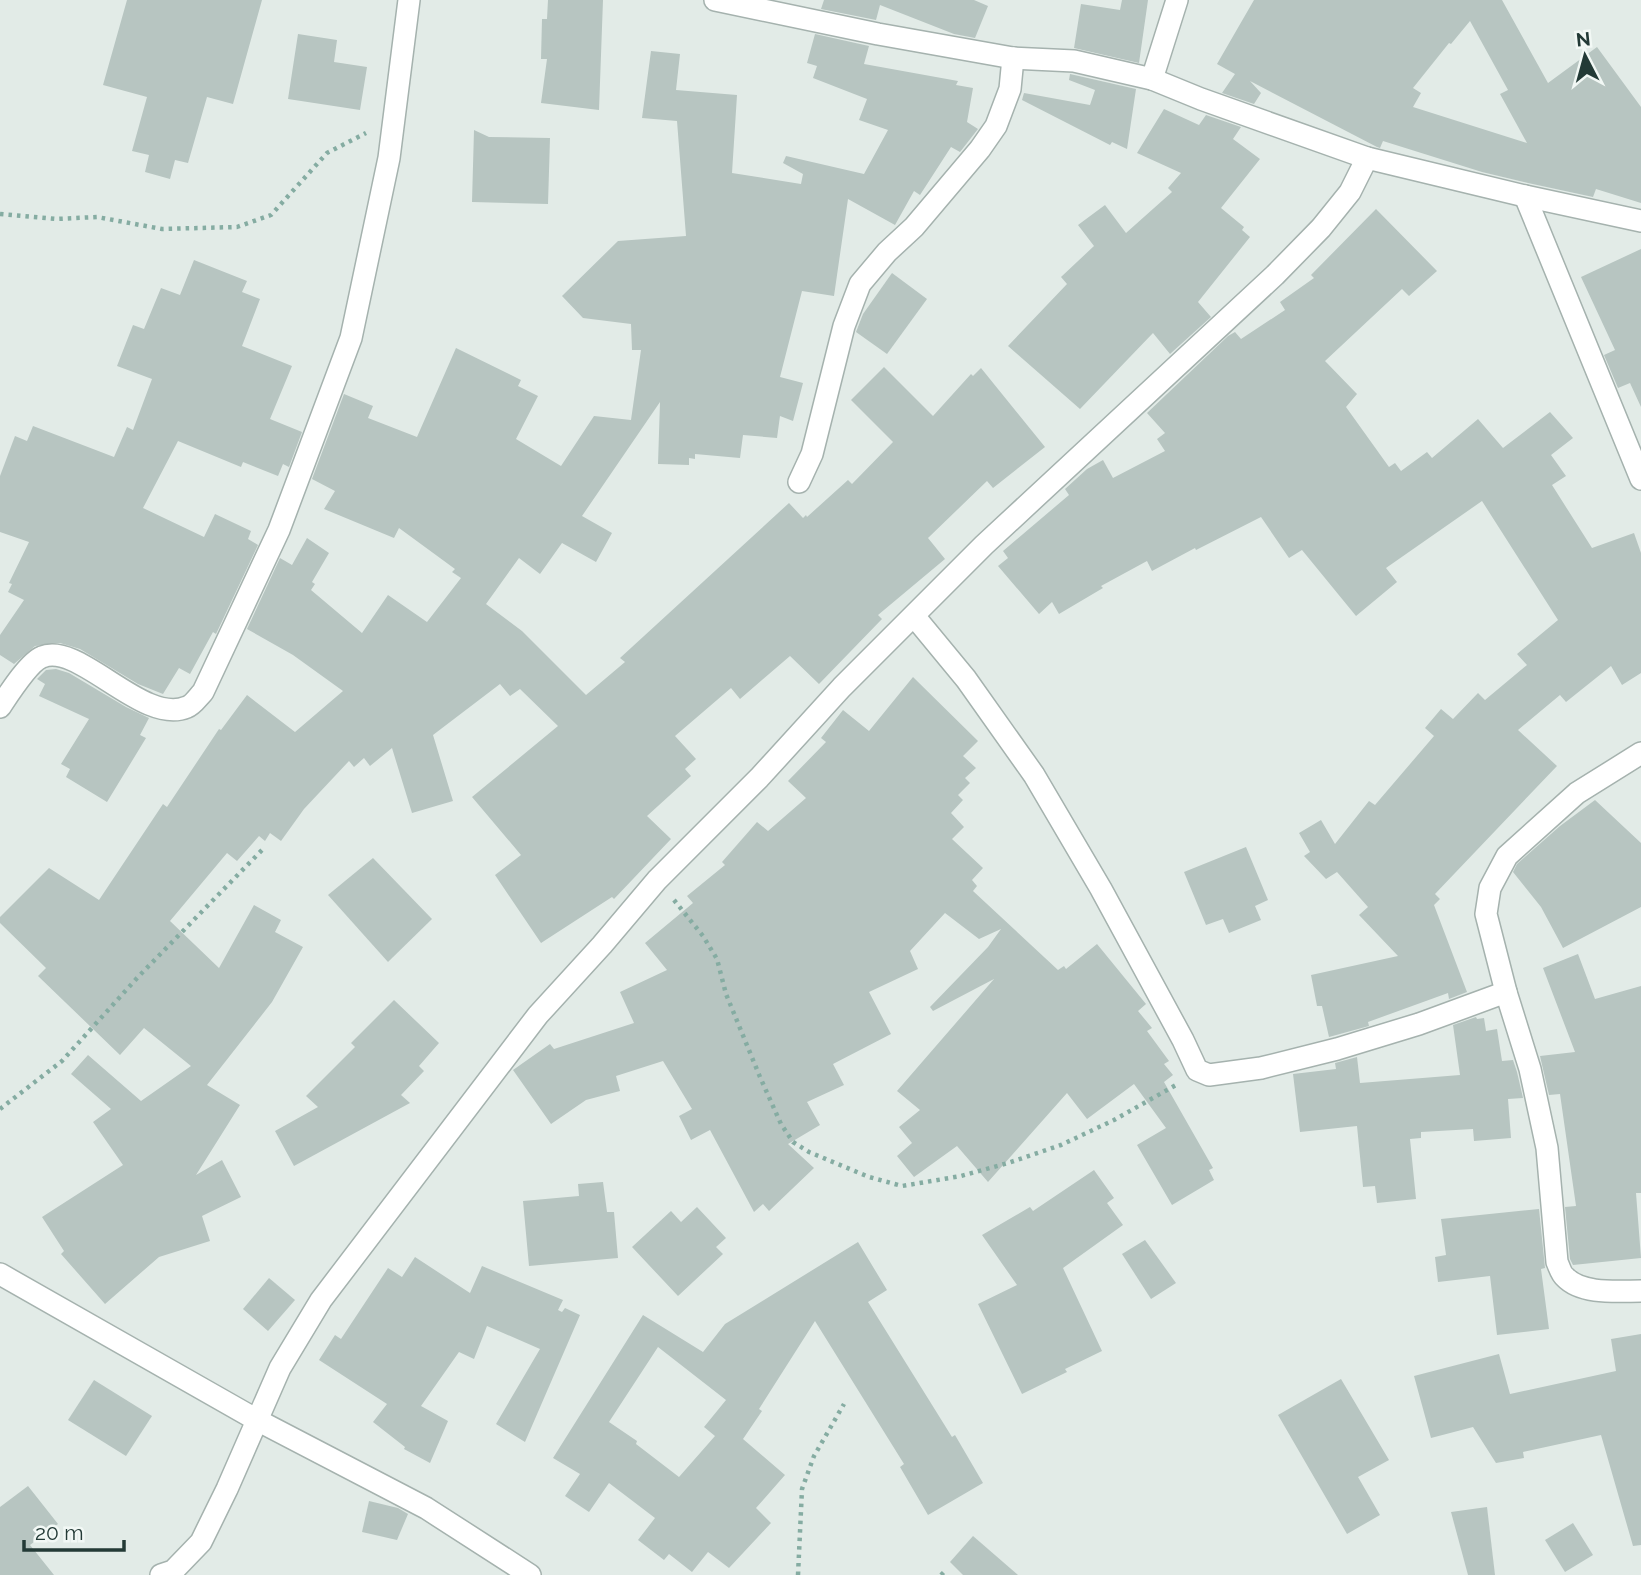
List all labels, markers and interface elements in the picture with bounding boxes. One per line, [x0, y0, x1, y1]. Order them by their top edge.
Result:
north arrow [1550, 21, 1620, 91]
text: N [1575, 27, 1592, 51]
scale bar [24, 1508, 124, 1552]
text: 20 m [35, 1520, 83, 1545]

